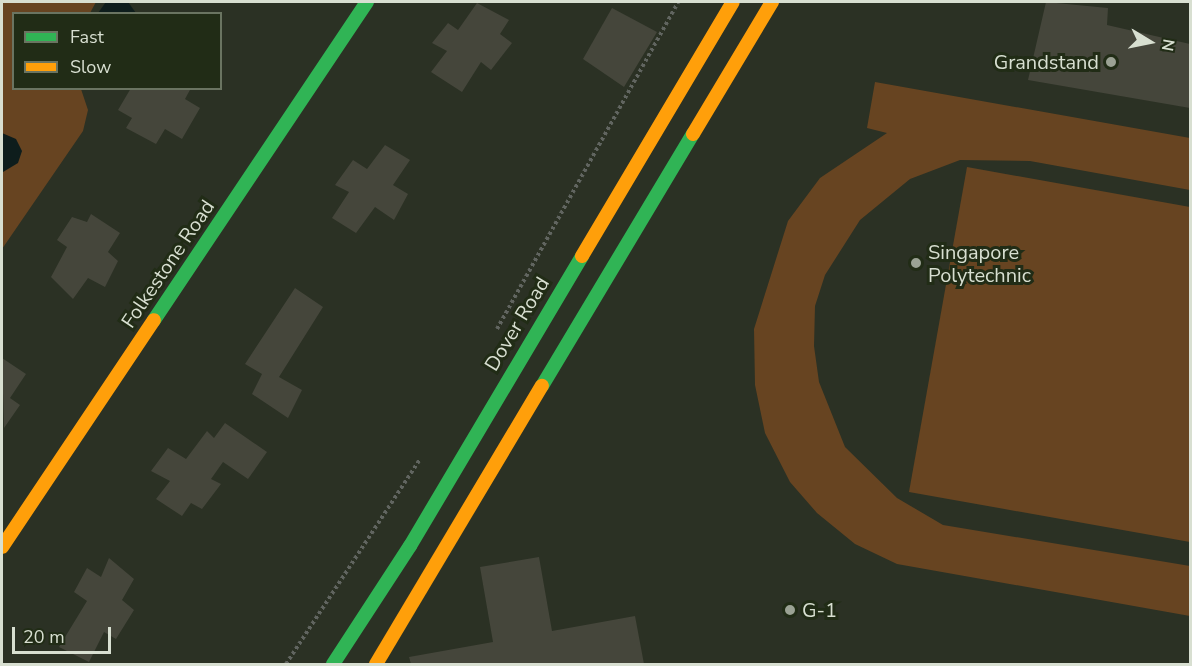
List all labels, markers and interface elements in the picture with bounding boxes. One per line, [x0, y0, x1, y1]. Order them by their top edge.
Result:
legend [12, 12, 222, 90]
north arrow [1120, 12, 1180, 72]
text: Fast [70, 25, 104, 49]
text: N [1156, 37, 1180, 53]
place label: Grandstand [994, 50, 1099, 74]
text: Slow [70, 55, 111, 79]
marker: Grandstand [1104, 55, 1118, 69]
street label: Folkestone Road [116, 195, 220, 333]
place label: Singapore Polytechnic [928, 240, 1031, 287]
marker: Singapore Polytechnic [909, 256, 923, 270]
street label: Dover Road [480, 273, 554, 375]
place label: G-1 [802, 598, 837, 622]
marker: G-1 [783, 603, 797, 617]
scale bar [15, 615, 114, 653]
text: 20 m [23, 625, 65, 649]

